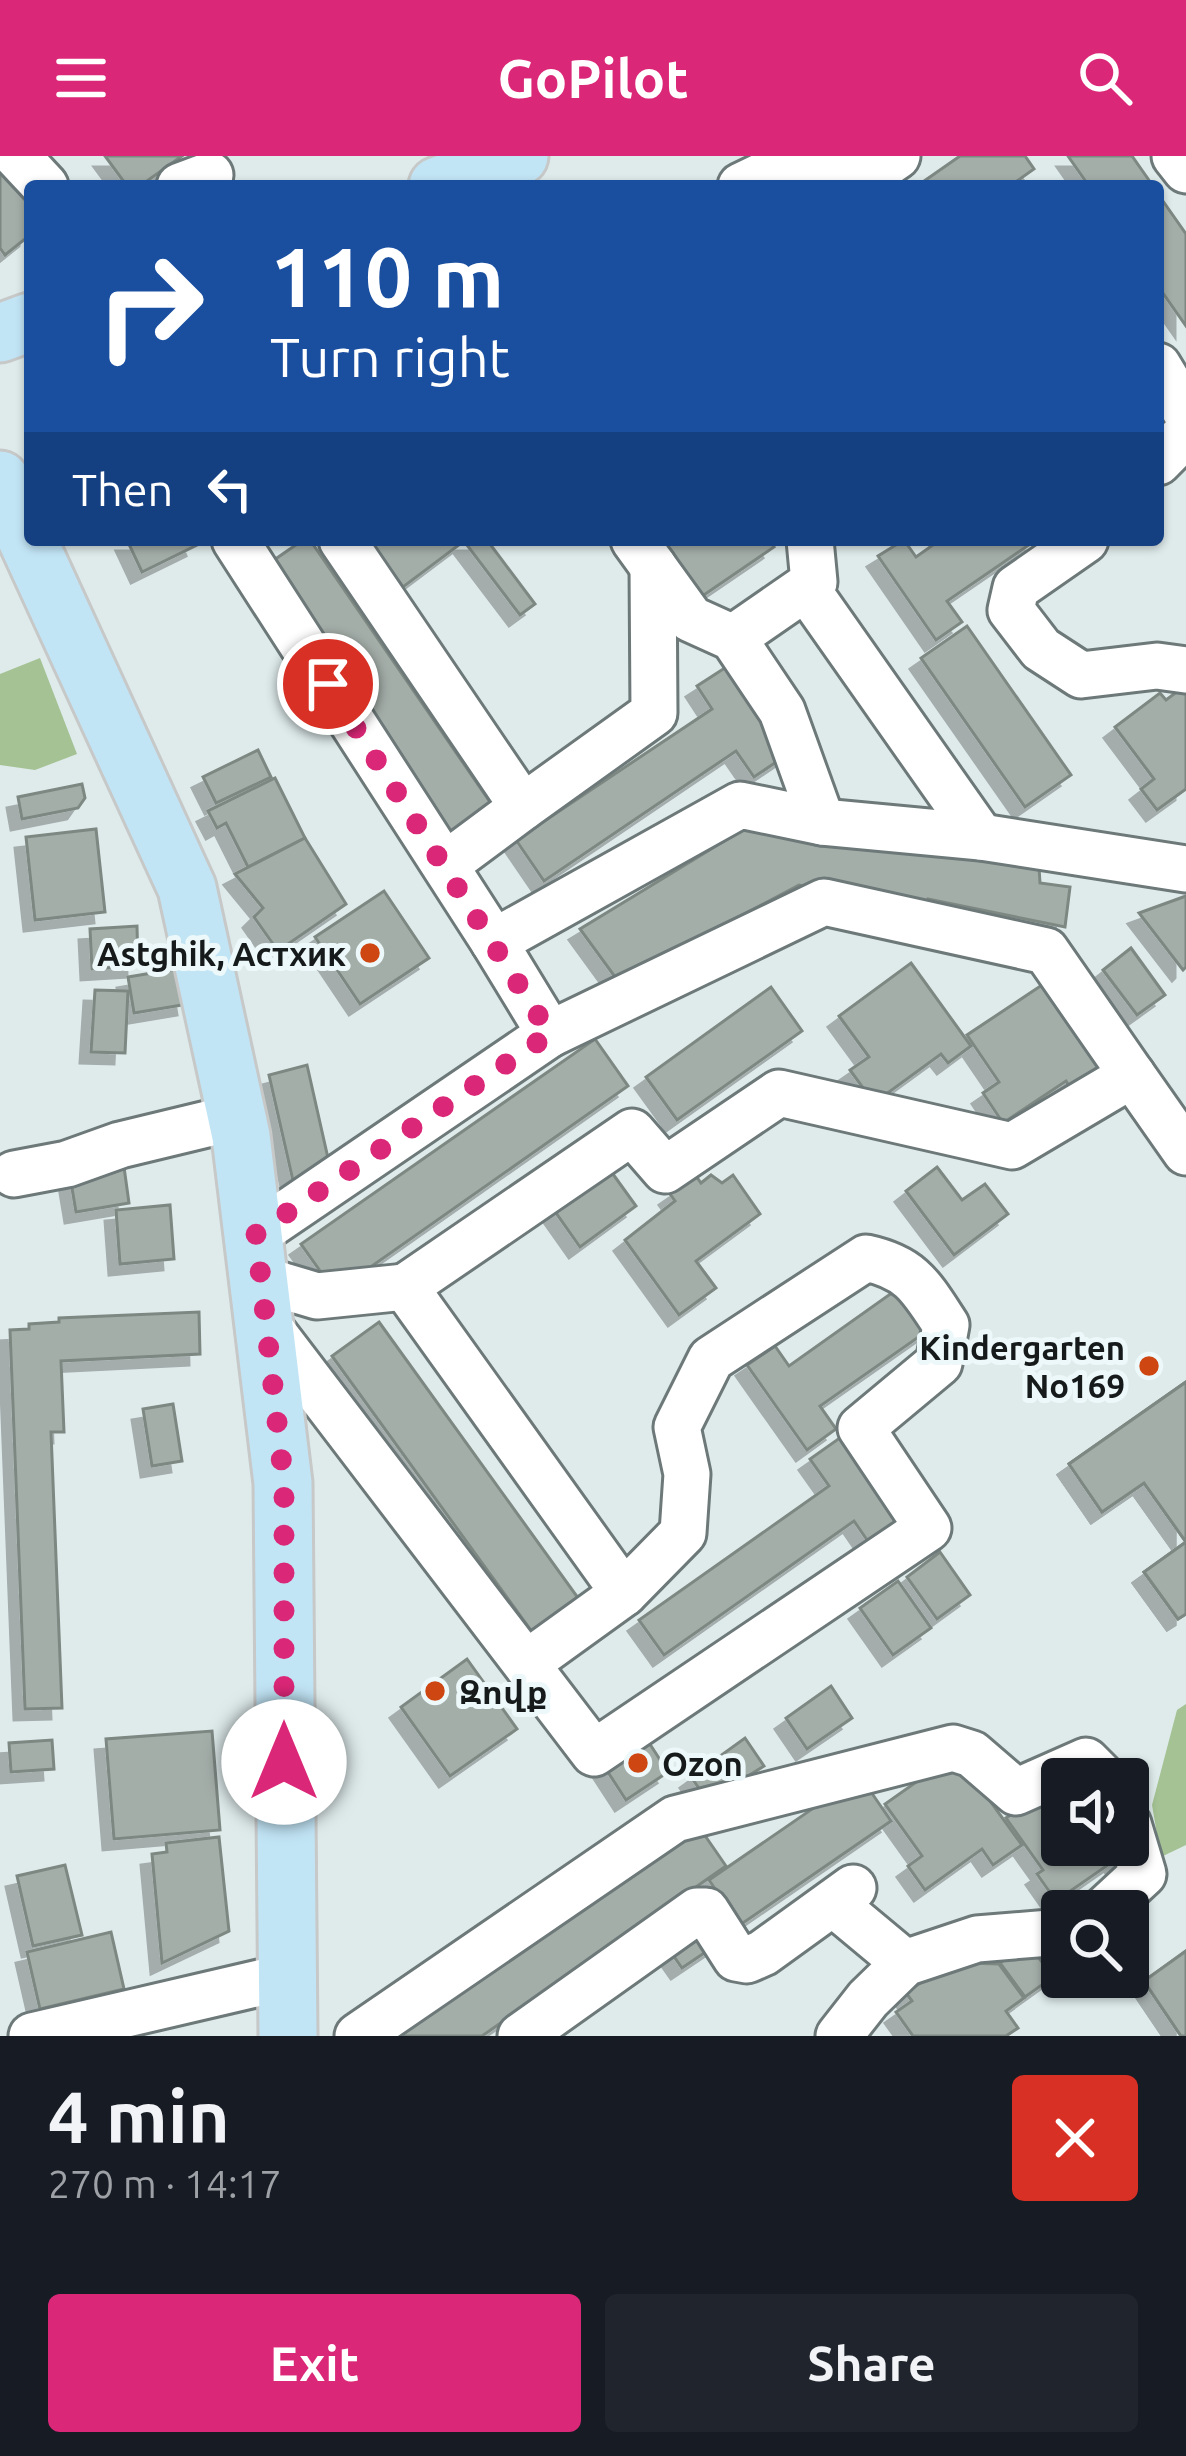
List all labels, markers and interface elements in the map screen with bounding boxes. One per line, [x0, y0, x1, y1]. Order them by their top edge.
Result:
icon: menu [48, 45, 114, 111]
icon: search [1072, 45, 1138, 111]
text: GoPilot [497, 48, 689, 108]
icon: right [72, 228, 228, 384]
text: 110 m [270, 229, 504, 323]
text: Turn right [270, 327, 510, 387]
icon: left [197, 456, 263, 522]
text: Then [72, 464, 173, 515]
pin [277, 633, 379, 735]
icon: arrive [295, 651, 361, 717]
place label: Astghik, Астхик [97, 935, 346, 972]
marker: Astghik, Астхик [357, 940, 383, 966]
place label: Kindergarten No169 [919, 1329, 1125, 1404]
marker: Kindergarten No169 [1136, 1353, 1162, 1379]
place label: Զովք [459, 1673, 548, 1712]
marker: Զովք [422, 1678, 448, 1704]
position arrow [221, 1699, 347, 1825]
place label: Ozon [662, 1745, 743, 1782]
marker: Ozon [625, 1750, 651, 1776]
map controls [1041, 1758, 1149, 1998]
button: sound [1041, 1758, 1149, 1866]
button: search [1041, 1890, 1149, 1998]
button: close [1012, 2075, 1138, 2201]
text: 4 min [48, 2076, 230, 2157]
text: 270 m · 14:17 [48, 2162, 282, 2205]
button: Exit [48, 2294, 581, 2432]
button: Share [605, 2294, 1138, 2432]

